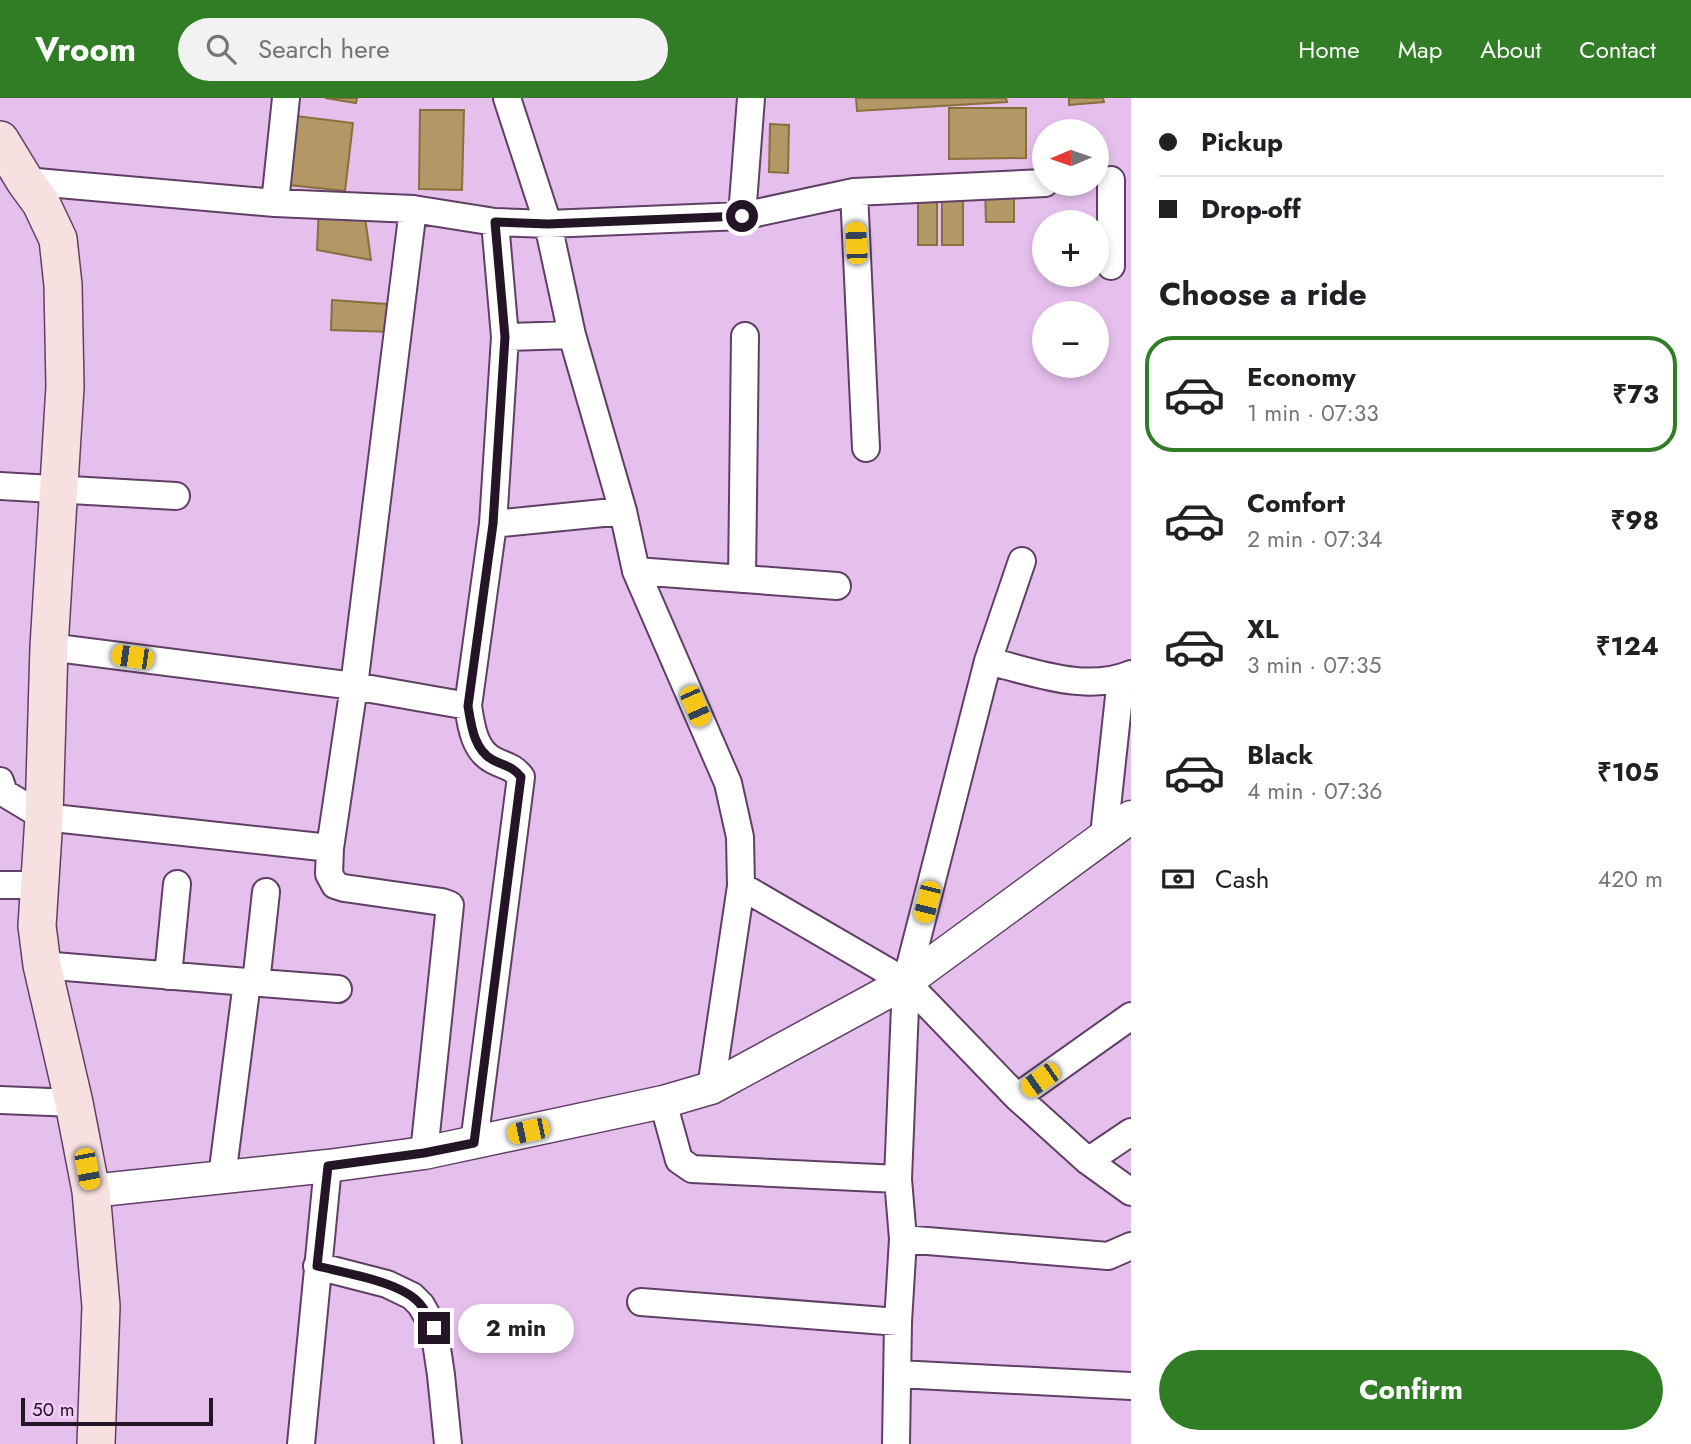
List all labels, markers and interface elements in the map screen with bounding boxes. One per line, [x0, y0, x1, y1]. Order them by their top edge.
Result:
search box [178, 18, 668, 81]
text: Vroom [35, 26, 136, 73]
icon: search [202, 30, 240, 68]
text: Search here [258, 30, 390, 68]
text: Home [1298, 32, 1360, 67]
text: Map [1398, 32, 1442, 67]
text: About [1480, 32, 1541, 67]
text: Contact [1579, 32, 1656, 67]
north arrow [1032, 119, 1110, 196]
map controls [1032, 119, 1109, 378]
text: Pickup [1201, 123, 1283, 161]
text: Drop-off [1201, 190, 1301, 228]
route start [726, 200, 758, 232]
button: + [1032, 210, 1109, 287]
car [845, 221, 868, 265]
text: Choose a ride [1159, 271, 1367, 317]
button: − [1032, 301, 1109, 378]
text: Economy [1247, 358, 1356, 396]
icon: car [1163, 363, 1226, 426]
text: ₹73 [1612, 375, 1659, 413]
text: 1 min · 07:33 [1247, 396, 1379, 430]
text: Comfort [1247, 484, 1345, 522]
icon: car [1163, 489, 1226, 552]
text: ₹98 [1610, 501, 1659, 539]
text: 2 min · 07:34 [1247, 522, 1382, 556]
text: XL [1247, 610, 1279, 648]
icon: car [1163, 615, 1226, 678]
text: ₹124 [1596, 627, 1659, 665]
car [110, 644, 155, 670]
text: 3 min · 07:35 [1247, 648, 1381, 682]
car [677, 683, 714, 729]
text: Black [1247, 736, 1313, 774]
icon: car [1163, 741, 1226, 804]
text: ₹105 [1597, 753, 1659, 791]
text: 4 min · 07:36 [1247, 774, 1383, 808]
icon: cash [1159, 860, 1197, 898]
text: Cash [1215, 860, 1269, 898]
text: 420 m [1598, 862, 1663, 896]
car [912, 879, 943, 925]
car [1017, 1059, 1064, 1101]
car [506, 1116, 551, 1146]
car [73, 1146, 102, 1192]
callout: 2 min [458, 1304, 574, 1352]
text: 2 min [486, 1311, 546, 1345]
route end [418, 1312, 450, 1344]
button: Confirm [1159, 1350, 1663, 1430]
scale bar [21, 1395, 214, 1427]
text: 50 m [32, 1396, 75, 1423]

